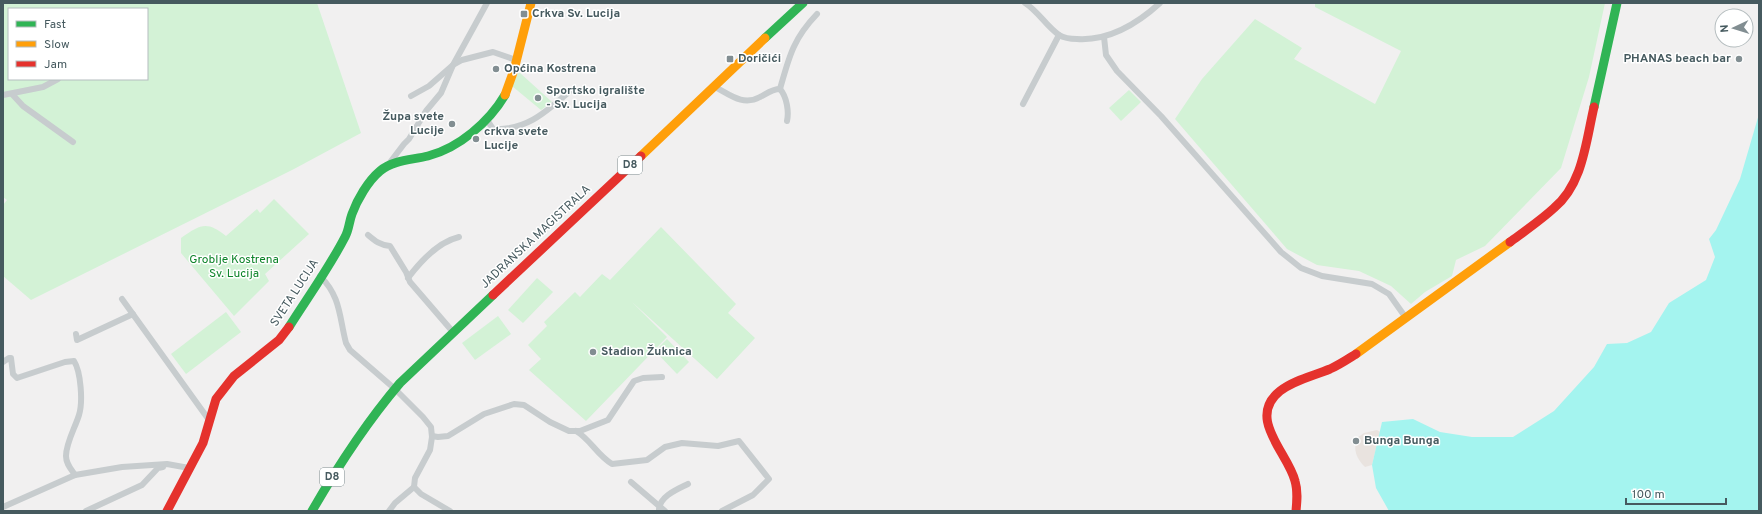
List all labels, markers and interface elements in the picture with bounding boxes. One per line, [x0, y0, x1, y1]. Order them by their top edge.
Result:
place label: Crkva Sv. Lucija [532, 6, 620, 22]
legend [8, 8, 148, 80]
north arrow [1714, 8, 1754, 48]
marker: Crkva Sv. Lucija [519, 9, 529, 19]
text: Fast [44, 17, 66, 33]
text: N [1718, 24, 1732, 33]
text: Slow [44, 37, 70, 53]
place label: Doričići [738, 51, 781, 67]
place label: PHANAS beach bar [1623, 51, 1731, 67]
marker: Doričići [725, 54, 735, 64]
marker: PHANAS beach bar [1734, 54, 1744, 64]
text: Jam [44, 57, 67, 73]
place label: Općina Kostrena [504, 61, 596, 77]
marker: Općina Kostrena [491, 64, 501, 74]
place label: Sportsko igralište - Sv. Lucija [546, 83, 645, 113]
marker: Sportsko igralište - Sv. Lucija [533, 93, 543, 103]
place label: Župa svete Lucije [382, 109, 444, 139]
marker: Župa svete Lucije [447, 119, 457, 129]
place label: crkva svete Lucije [484, 124, 548, 154]
marker: crkva svete Lucije [471, 134, 481, 144]
road number: D8 [618, 156, 642, 174]
street label: JADRANSKA MAGISTRALA [478, 182, 594, 292]
park label: Groblje Kostrena Sv. Lucija [189, 252, 279, 282]
street label: SVETA LUCIJA [267, 256, 323, 330]
place label: Stadion Žuknica [601, 344, 692, 360]
marker: Stadion Žuknica [588, 347, 598, 357]
place label: Bunga Bunga [1364, 433, 1439, 449]
marker: Bunga Bunga [1351, 436, 1361, 446]
road number: D8 [320, 468, 344, 486]
scale bar [1626, 480, 1726, 506]
text: 100 m [1632, 487, 1665, 503]

